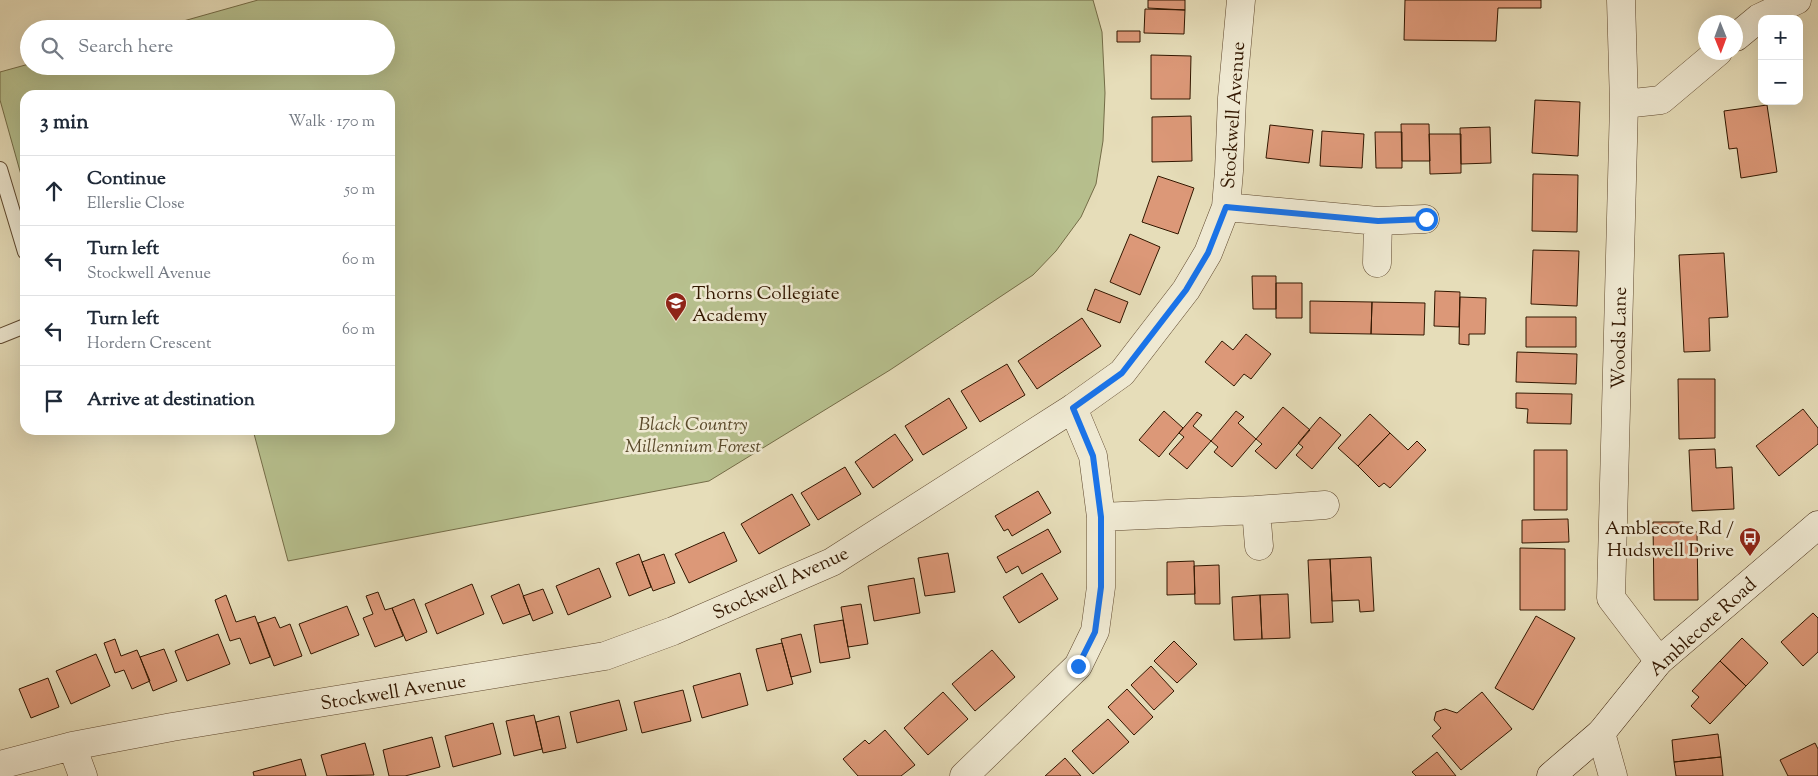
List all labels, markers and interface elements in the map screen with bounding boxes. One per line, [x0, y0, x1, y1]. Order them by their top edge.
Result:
north arrow [1698, 15, 1743, 60]
map controls [1758, 15, 1803, 105]
button: + [1758, 15, 1803, 60]
search box [20, 20, 395, 75]
icon: search [38, 34, 66, 62]
text: Search here [78, 34, 173, 61]
street label: Stockwell Avenue [1216, 41, 1253, 190]
button: − [1758, 60, 1803, 105]
text: 3 min [40, 108, 89, 138]
text: Walk · 170 m [288, 111, 375, 134]
text: Continue [87, 166, 166, 193]
icon: ahead [40, 177, 68, 205]
text: 50 m [344, 179, 375, 202]
text: Ellerslie Close [87, 193, 185, 216]
route start [1415, 208, 1438, 231]
text: Turn left [87, 236, 159, 263]
icon: left [40, 247, 68, 275]
text: 60 m [342, 249, 375, 272]
text: Stockwell Avenue [87, 263, 211, 286]
place label: Thorns Collegiate Academy [692, 281, 840, 330]
street label: Woods Lane [1606, 286, 1635, 389]
school or university icon: Thorns Collegiate Academy [664, 291, 688, 322]
text: Turn left [87, 306, 159, 333]
icon: left [40, 317, 68, 345]
text: 60 m [342, 319, 375, 342]
text: Hordern Crescent [87, 333, 211, 356]
icon: arrive [40, 387, 68, 415]
text: Arrive at destination [87, 387, 255, 414]
park label: Black Country Millennium Forest [625, 412, 762, 461]
place label: Amblecote Rd / Hudswell Drive [1605, 516, 1734, 565]
bus stop icon: Amblecote Rd / Hudswell Drive [1738, 526, 1762, 557]
street label: Stockwell Avenue [709, 541, 854, 628]
street label: Amblecote Road [1644, 572, 1764, 683]
route end [1067, 655, 1090, 678]
street label: Stockwell Avenue [319, 669, 468, 718]

